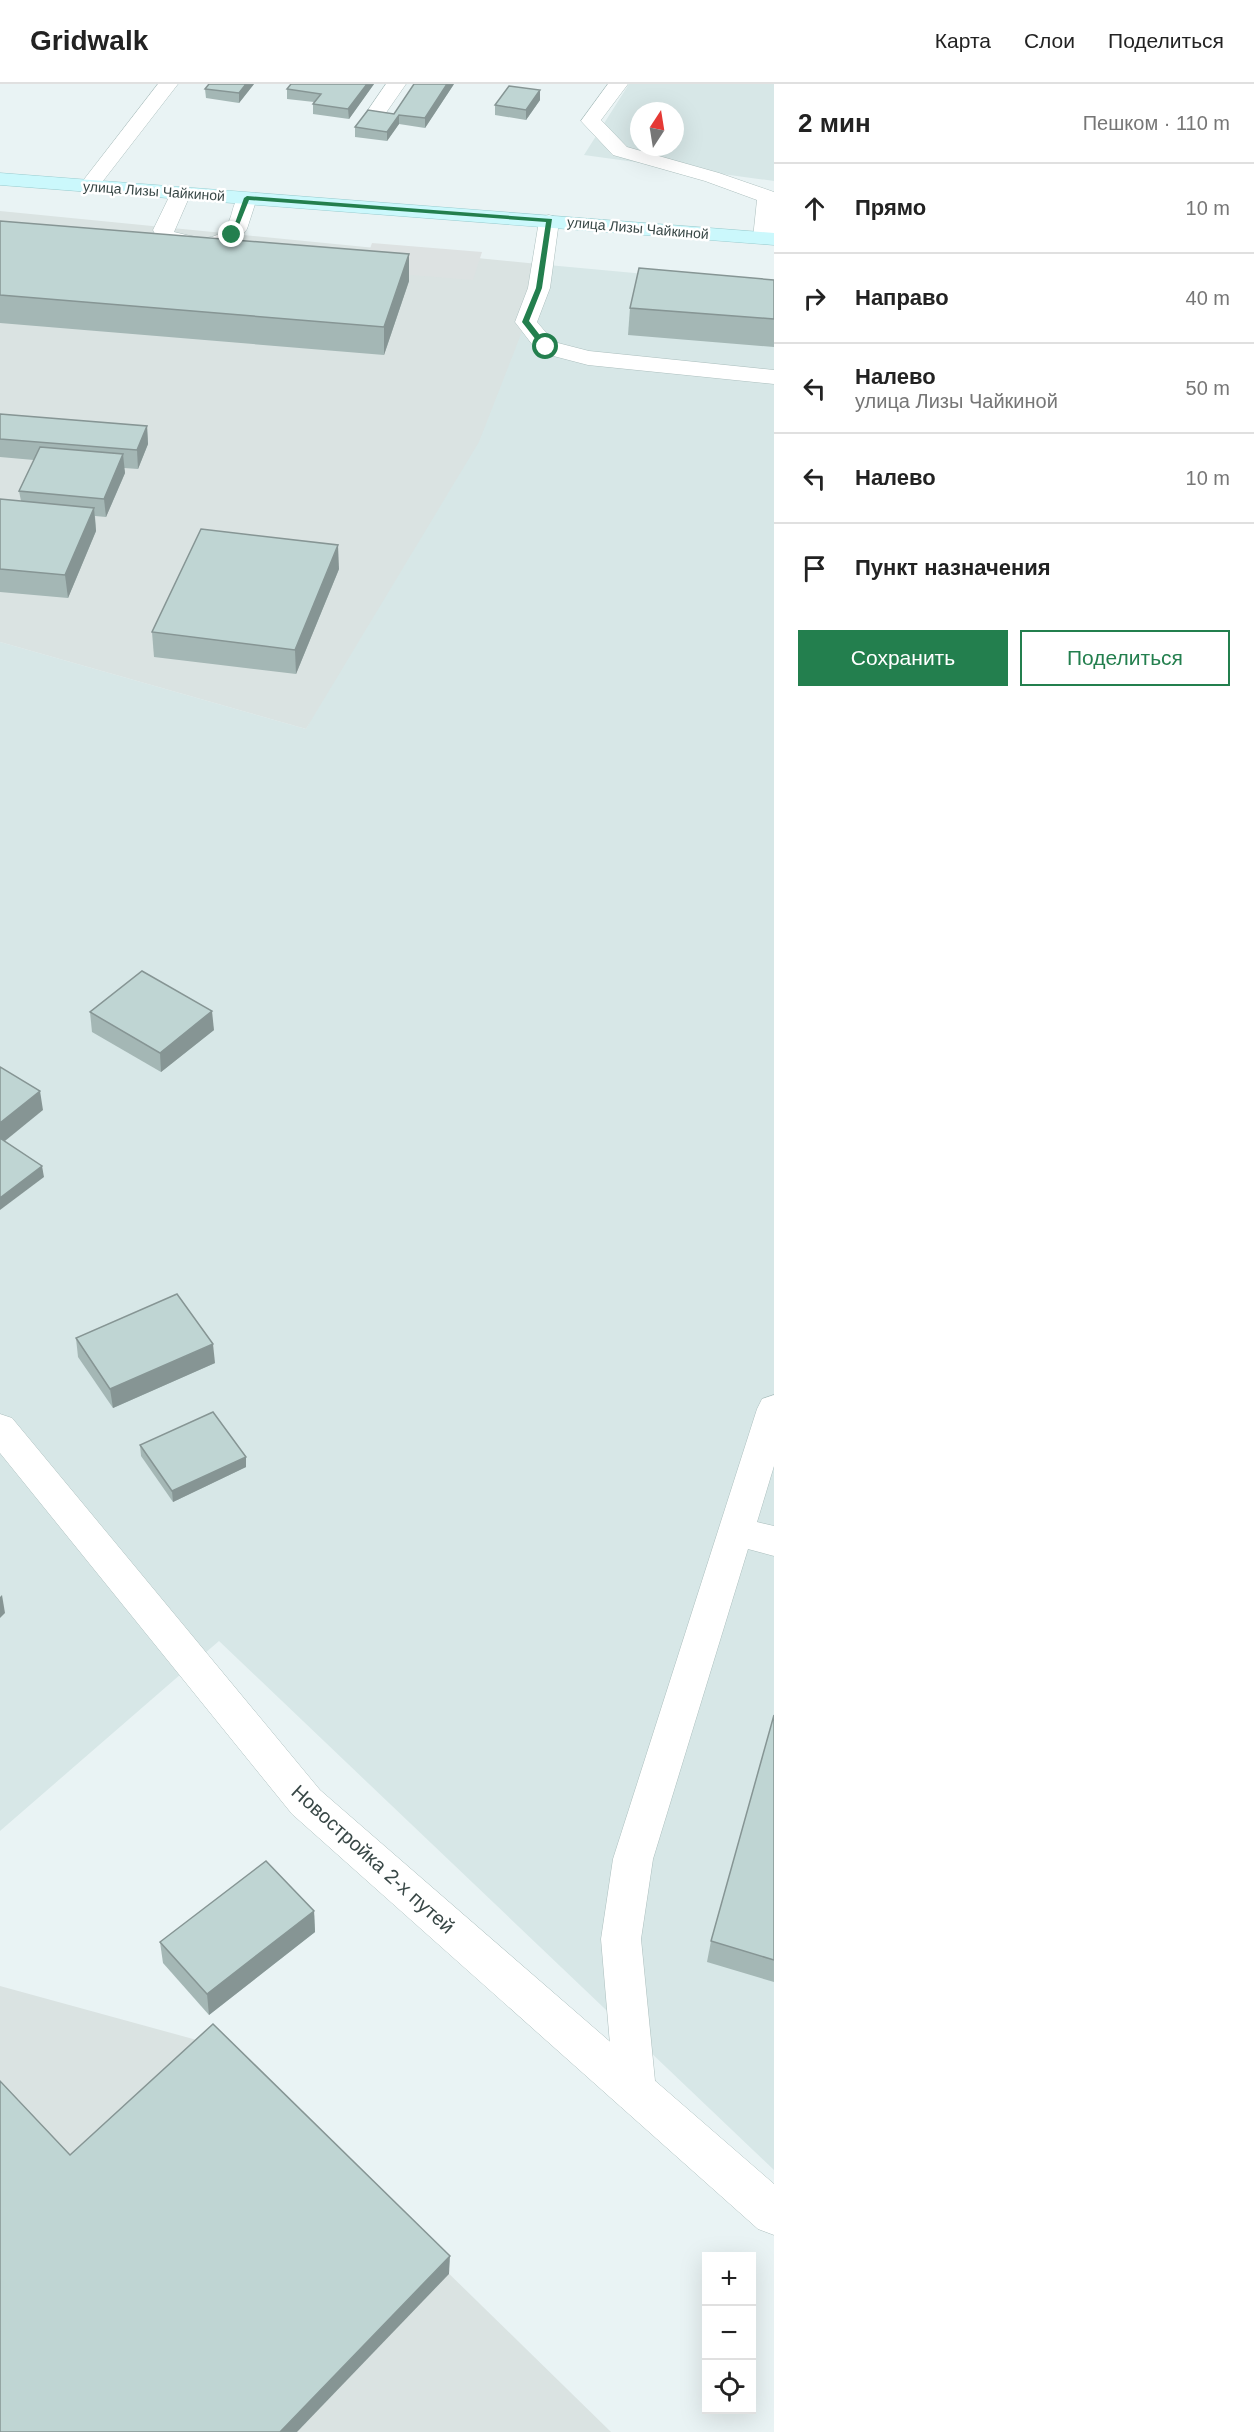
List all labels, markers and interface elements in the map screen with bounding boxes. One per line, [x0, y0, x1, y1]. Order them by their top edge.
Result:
text: Gridwalk [30, 25, 148, 56]
text: Карта [935, 29, 991, 52]
text: Слои [1024, 29, 1075, 52]
text: Поделиться [1108, 29, 1224, 52]
north arrow [630, 102, 684, 156]
text: 2 мин [798, 108, 871, 138]
text: Пешком · 110 m [1083, 112, 1230, 134]
street label: улица Лизы Чайкиной [83, 178, 225, 204]
icon: ahead [798, 192, 831, 225]
text: Прямо [855, 195, 926, 220]
text: 10 m [1186, 197, 1230, 219]
street label: улица Лизы Чайкиной [567, 214, 709, 242]
route end [218, 221, 244, 247]
icon: right [798, 282, 831, 315]
text: Направо [855, 285, 949, 310]
text: 40 m [1186, 287, 1230, 309]
route start [532, 333, 558, 359]
text: Налево [855, 364, 936, 389]
icon: left [798, 372, 831, 405]
text: 50 m [1186, 377, 1230, 399]
text: улица Лизы Чайкиной [855, 390, 1058, 412]
icon: left [798, 462, 831, 495]
text: Налево [855, 465, 936, 490]
text: 10 m [1186, 467, 1230, 489]
icon: arrive [798, 552, 831, 585]
text: Пункт назначения [855, 555, 1051, 580]
button: Сохранить [798, 630, 1008, 686]
button: Поделиться [1020, 630, 1230, 686]
street label: Новостройка 2-х путей [287, 1780, 459, 1938]
map controls [702, 2252, 756, 2414]
button: + [702, 2252, 756, 2306]
button: − [702, 2306, 756, 2360]
button: locate [702, 2360, 756, 2414]

